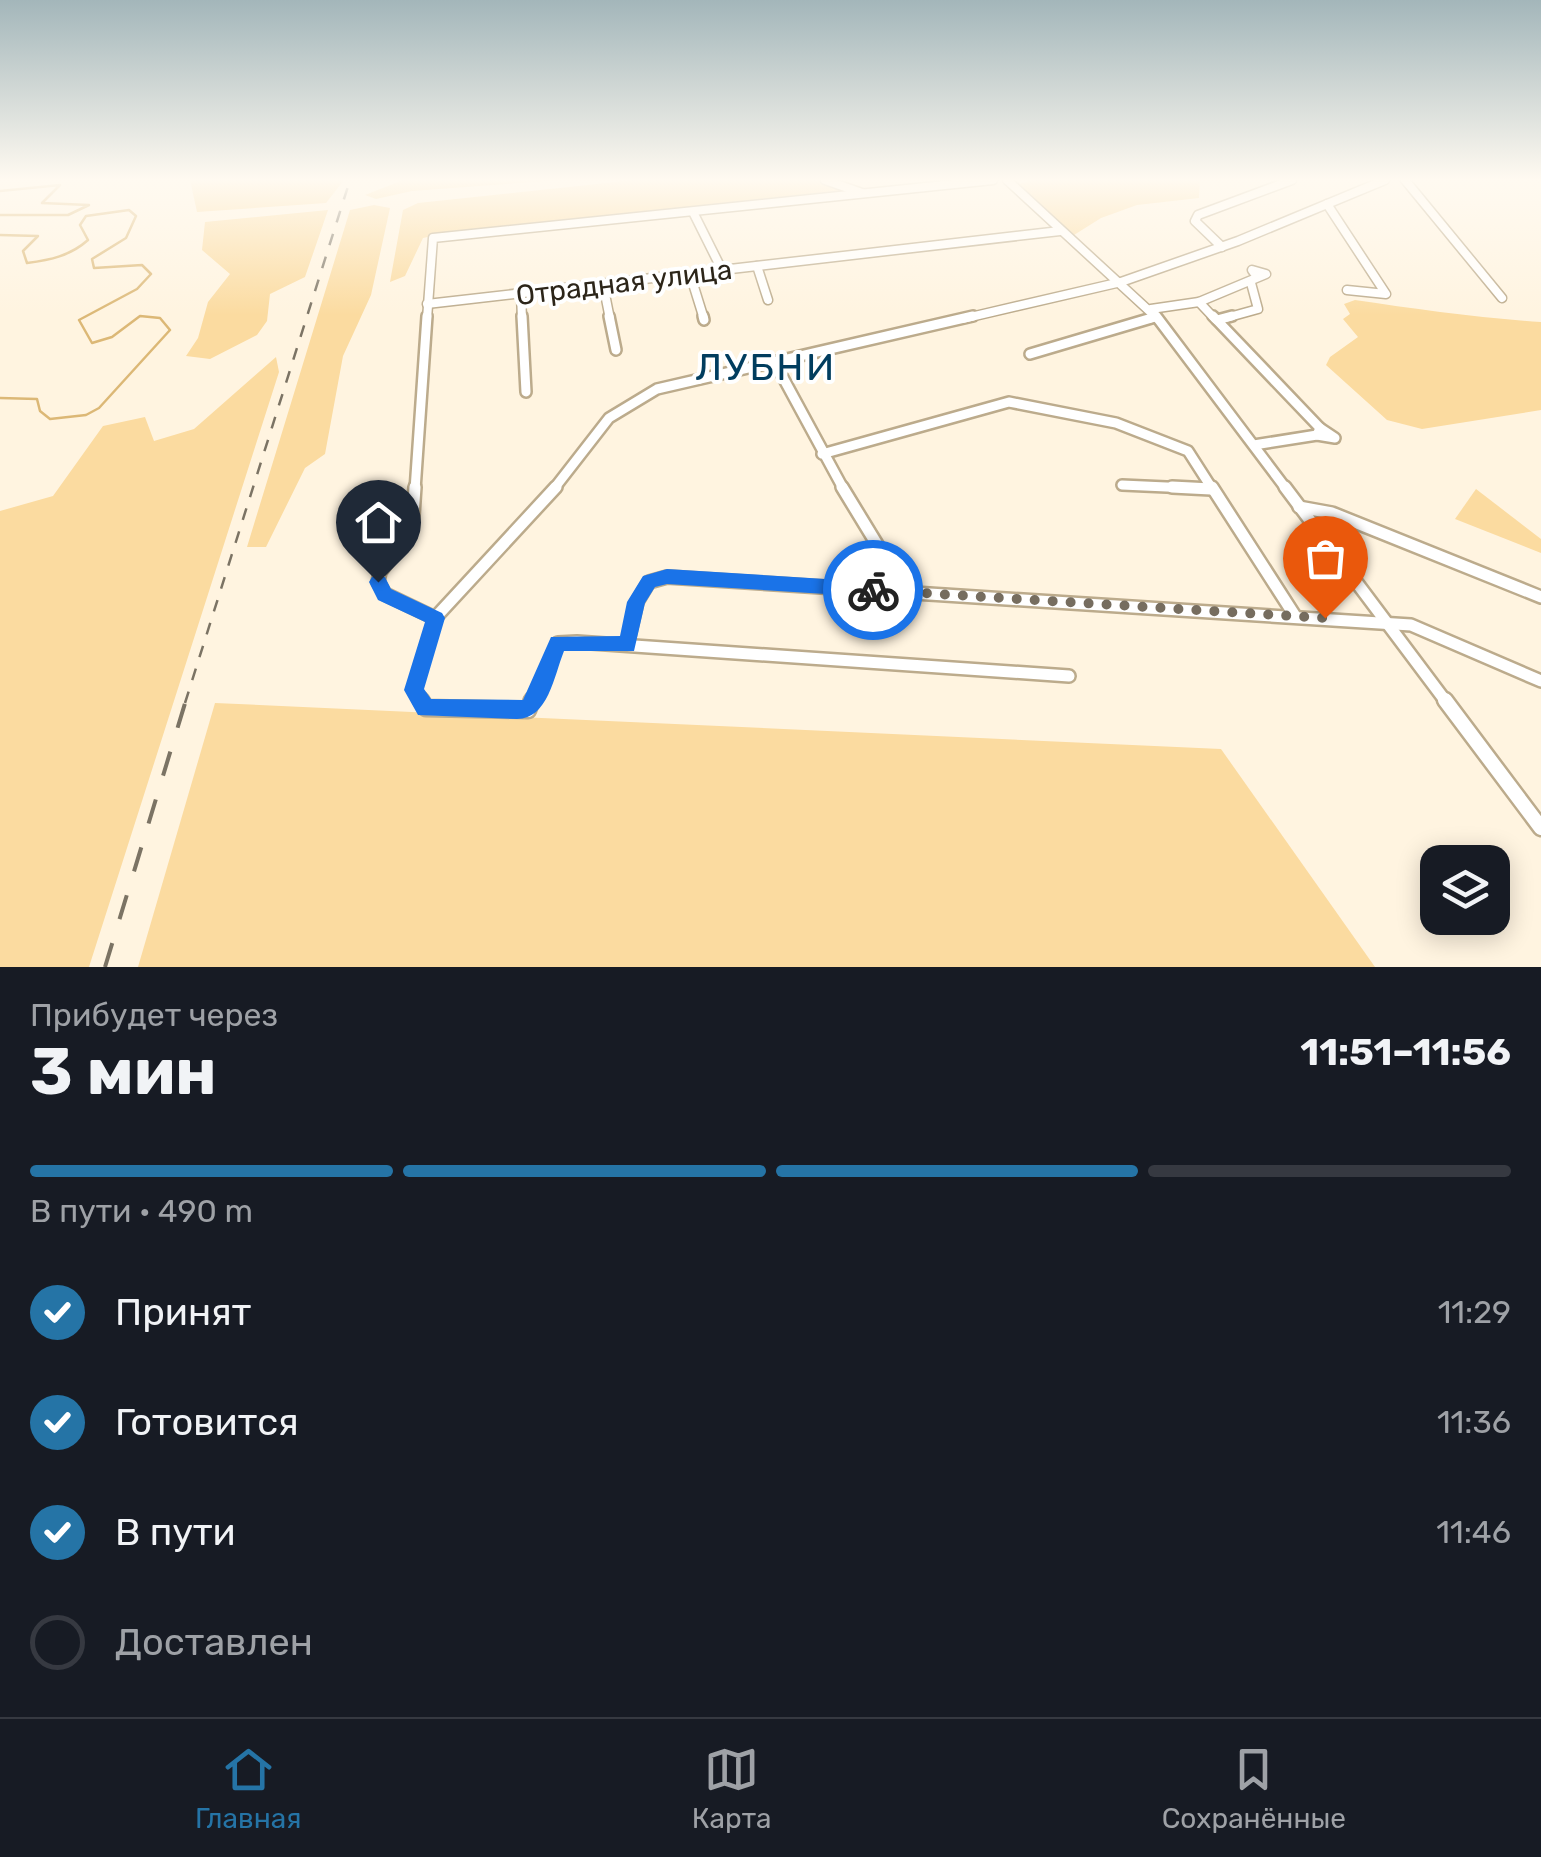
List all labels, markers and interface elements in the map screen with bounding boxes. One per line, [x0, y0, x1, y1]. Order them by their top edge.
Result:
street label: Отрадная улица [514, 253, 734, 312]
district label: ЛУБНИ [695, 344, 837, 390]
pin [336, 480, 421, 583]
icon: home [351, 495, 406, 550]
pin [1283, 516, 1368, 619]
icon: bag [1298, 531, 1353, 586]
courier [823, 540, 923, 640]
icon: bike [846, 563, 901, 618]
map controls [1420, 845, 1510, 935]
button: layers [1420, 845, 1510, 935]
text: Прибудет через [30, 996, 278, 1034]
text: 11:51–11:56 [1300, 1029, 1511, 1075]
text: 3 мин [30, 1033, 217, 1110]
text: В пути · 490 m [30, 1192, 253, 1230]
icon: check [30, 1285, 85, 1340]
text: Принят [115, 1289, 251, 1335]
text: 11:29 [1438, 1293, 1511, 1331]
icon: check [30, 1395, 85, 1450]
text: Готовится [115, 1399, 299, 1445]
text: 11:36 [1437, 1403, 1511, 1441]
icon: check [30, 1505, 85, 1560]
text: В пути [115, 1509, 236, 1555]
text: 11:46 [1436, 1513, 1511, 1551]
text: Доставлен [115, 1619, 313, 1665]
tab: Главная [195, 1742, 302, 1835]
tab: Карта [692, 1742, 772, 1835]
tab: Сохранённые [1162, 1742, 1346, 1835]

